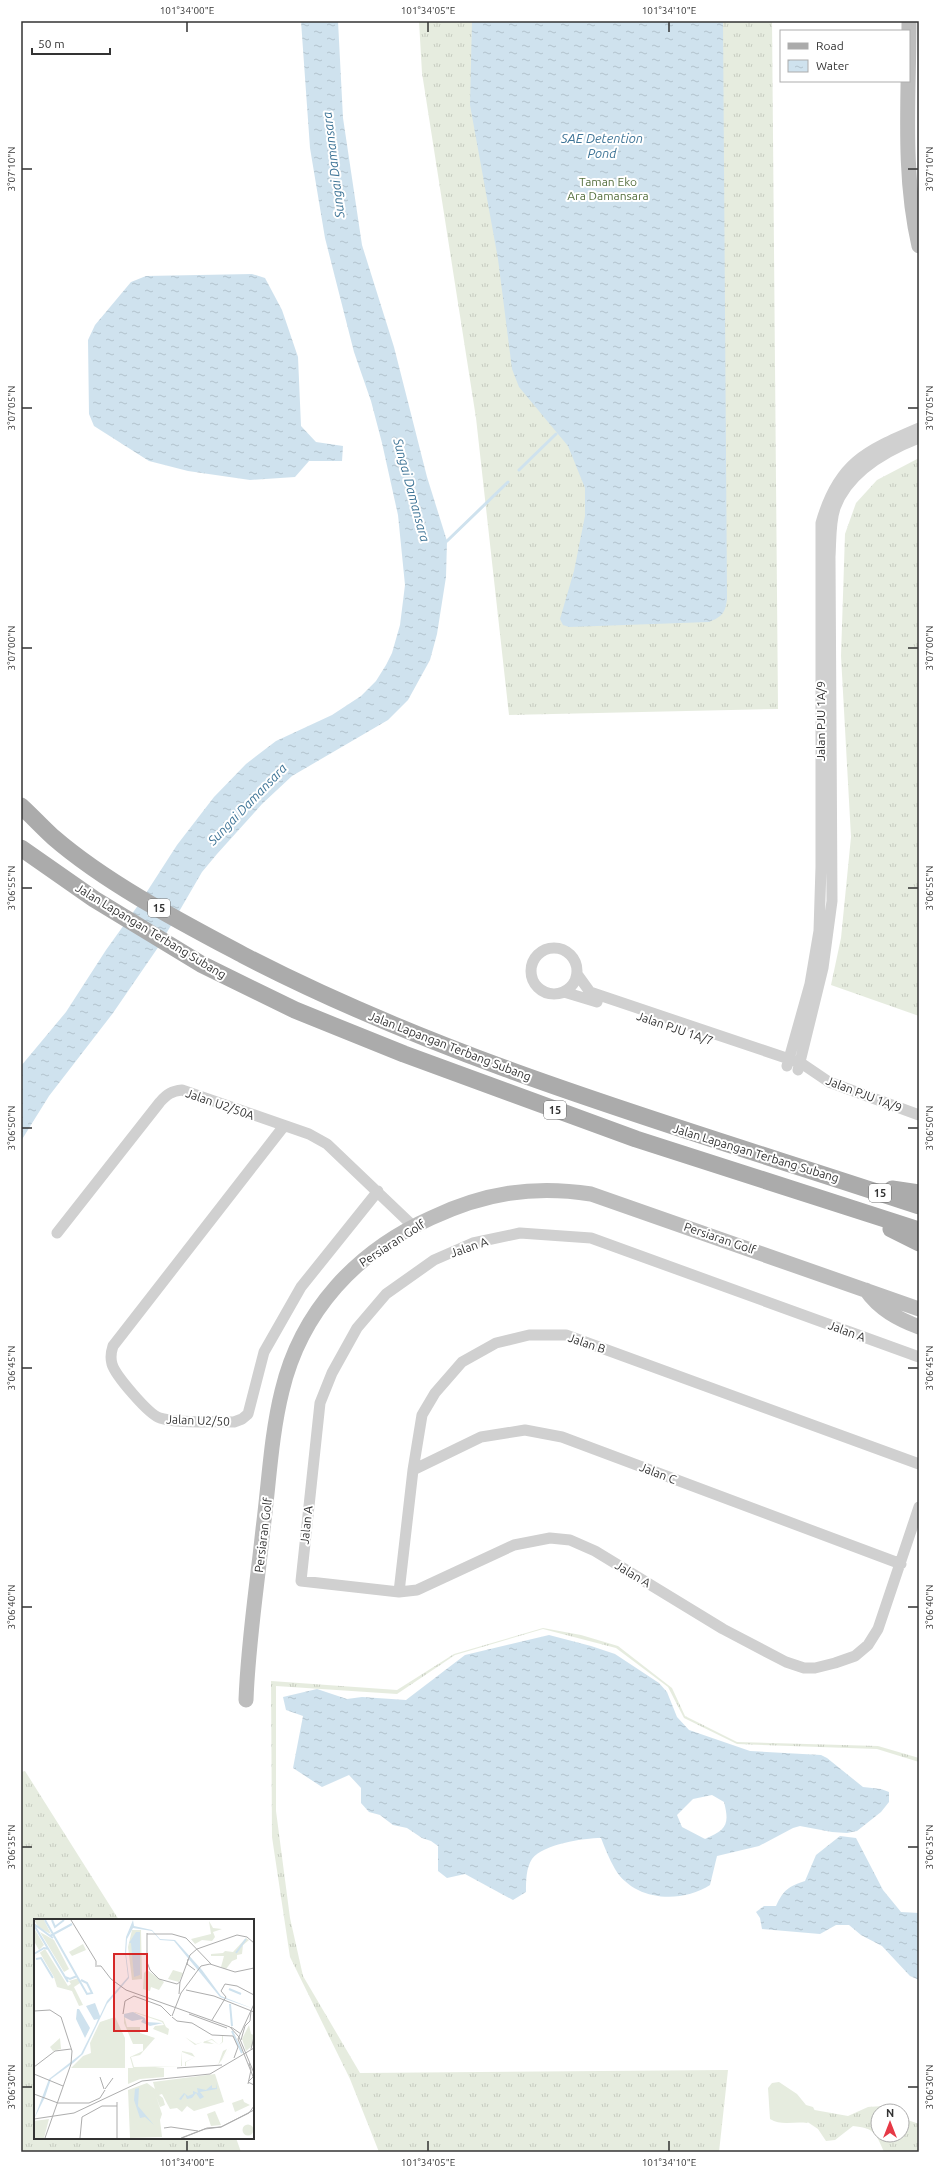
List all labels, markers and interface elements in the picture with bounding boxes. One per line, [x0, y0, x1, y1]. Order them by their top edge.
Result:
text: 101°34'00"E [160, 5, 215, 16]
text: 101°34'05"E [401, 5, 456, 16]
text: 101°34'10"E [642, 5, 697, 16]
scale bar [32, 30, 110, 56]
legend [780, 30, 910, 82]
text: 50 m [38, 37, 65, 50]
text: Road [816, 39, 844, 52]
text: Water [816, 59, 849, 72]
water label: Sungai Damansara [320, 111, 347, 220]
water label: SAE Detention Pond [560, 131, 643, 160]
text: 3°07'10"N [6, 147, 17, 191]
text: 3°07'10"N [924, 147, 935, 191]
park label: Taman Eko Ara Damansara [567, 175, 649, 202]
text: 3°07'05"N [6, 386, 17, 430]
text: 3°07'05"N [924, 386, 935, 430]
water label: Sungai Damansara [391, 436, 433, 543]
text: 3°07'00"N [6, 626, 17, 670]
text: 3°07'00"N [924, 626, 935, 670]
street label: Jalan PJU 1A/9 [814, 681, 827, 761]
water label: Sungai Damansara [204, 761, 289, 848]
text: 3°06'55"N [6, 866, 17, 910]
text: 3°06'55"N [924, 866, 935, 910]
street label: Jalan Lapangan Terbang Subang [73, 881, 229, 981]
road number: 15 [148, 899, 170, 917]
street label: Jalan Lapangan Terbang Subang [367, 1009, 533, 1083]
street label: Jalan PJU 1A/7 [635, 1009, 715, 1047]
street label: Jalan PJU 1A/9 [824, 1074, 904, 1114]
street label: Jalan U2/50A [184, 1086, 256, 1122]
road number: 15 [544, 1101, 566, 1119]
text: 3°06'50"N [6, 1106, 17, 1150]
text: 3°06'50"N [924, 1106, 935, 1150]
street label: Jalan Lapangan Terbang Subang [671, 1121, 841, 1185]
road number: 15 [869, 1184, 891, 1202]
street label: Persiaran Golf [357, 1217, 428, 1269]
street label: Persiaran Golf [682, 1220, 758, 1257]
street label: Jalan A [449, 1234, 490, 1259]
street label: Jalan A [827, 1318, 868, 1344]
street label: Jalan B [567, 1331, 607, 1355]
text: 3°06'45"N [6, 1346, 17, 1390]
text: 3°06'45"N [924, 1346, 935, 1390]
street label: Jalan U2/50 [166, 1412, 230, 1428]
street label: Jalan C [638, 1460, 679, 1486]
street label: Persiaran Golf [252, 1496, 274, 1573]
street label: Jalan A [298, 1505, 315, 1545]
street label: Jalan A [613, 1558, 653, 1590]
text: 3°06'40"N [6, 1585, 17, 1629]
text: 3°06'40"N [924, 1585, 935, 1629]
text: 3°06'35"N [6, 1825, 17, 1869]
text: 3°06'35"N [924, 1825, 935, 1869]
inset map [34, 1919, 254, 2139]
text: 3°06'30"N [6, 2065, 17, 2109]
text: 3°06'30"N [924, 2065, 935, 2109]
north arrow [870, 2103, 910, 2143]
text: N [886, 2107, 894, 2119]
text: 101°34'00"E [160, 2157, 215, 2168]
text: 101°34'05"E [401, 2157, 456, 2168]
text: 101°34'10"E [642, 2157, 697, 2168]

